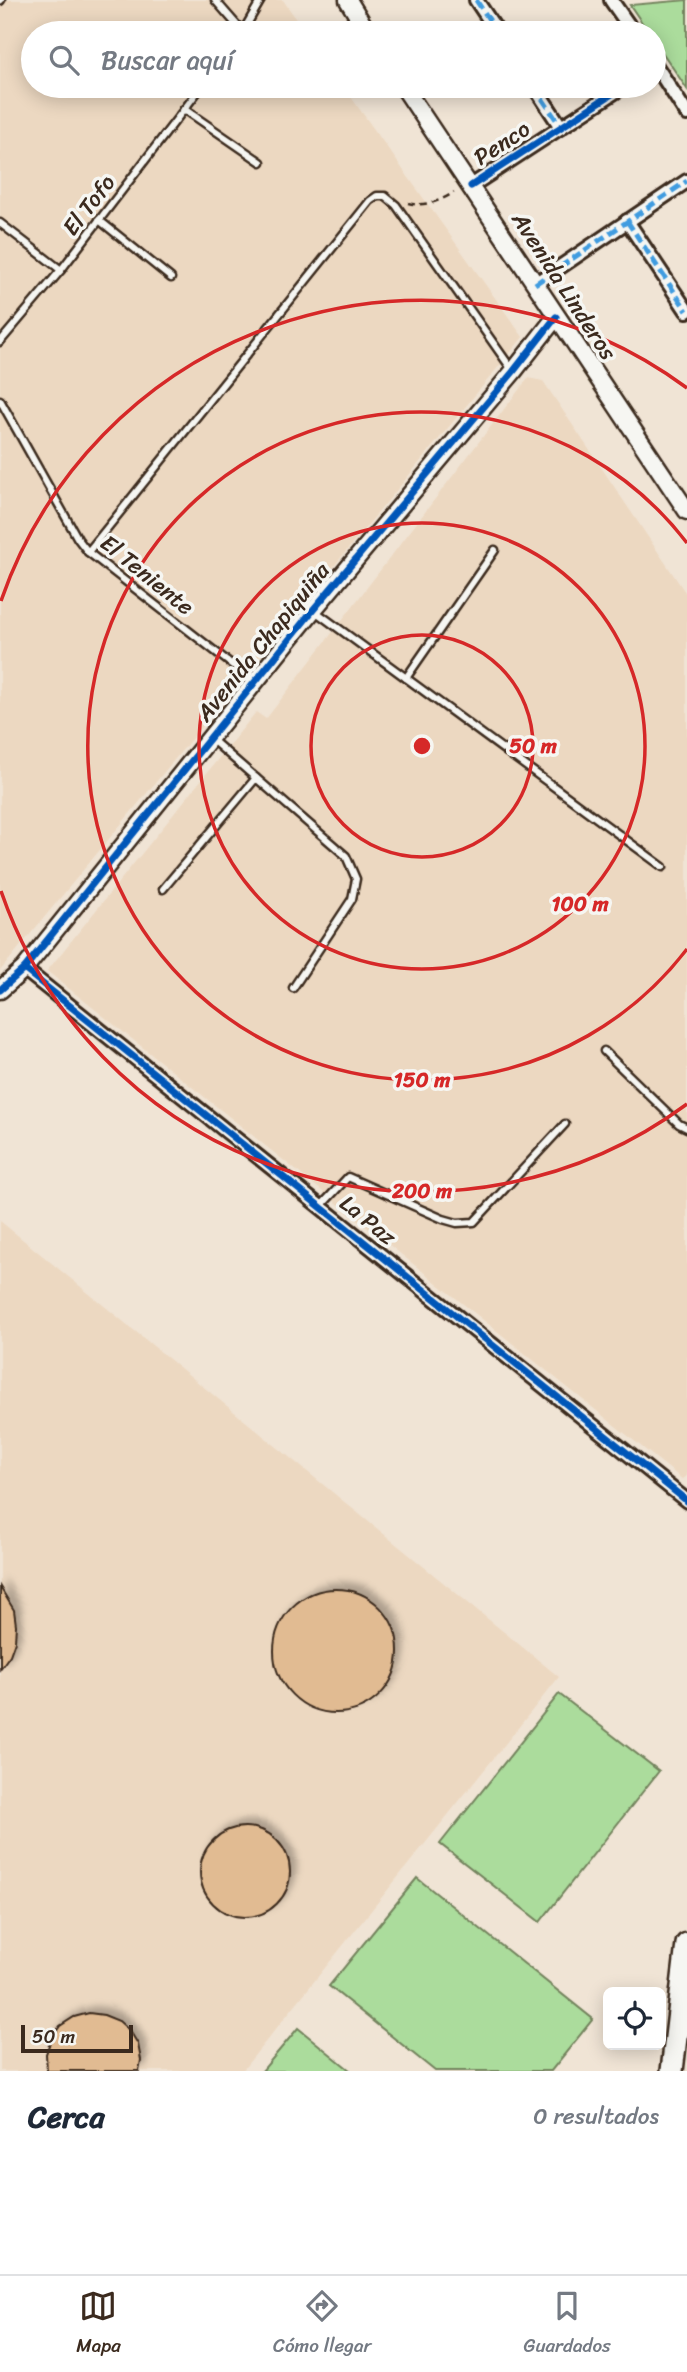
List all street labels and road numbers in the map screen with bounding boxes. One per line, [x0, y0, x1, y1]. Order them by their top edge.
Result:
street label: Penco [465, 109, 539, 177]
street label: El Tofo [51, 165, 127, 245]
street label: Avenida Linderos [500, 202, 628, 369]
street label: El Teniente [91, 524, 204, 626]
street label: Avenida Chapiquiña [185, 552, 341, 732]
street label: La Paz [330, 1184, 407, 1257]

